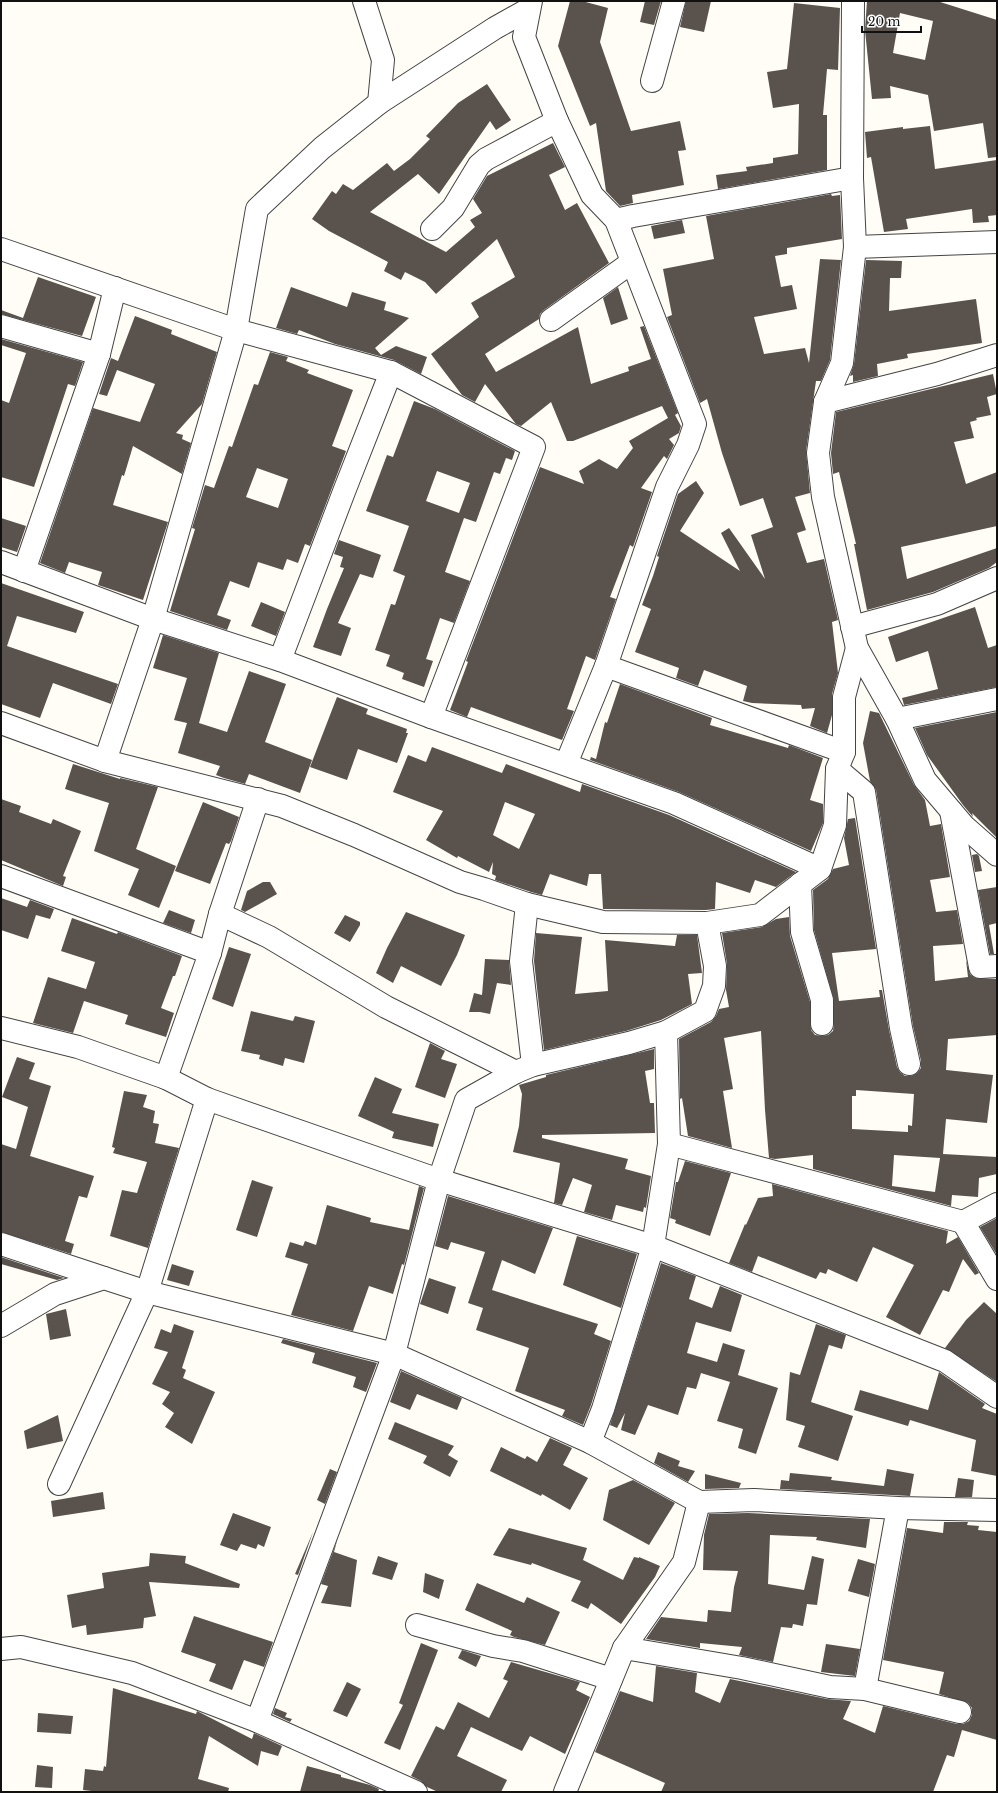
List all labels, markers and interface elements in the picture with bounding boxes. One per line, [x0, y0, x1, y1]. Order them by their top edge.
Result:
scale bar [862, 8, 921, 34]
text: 20 m [868, 14, 900, 29]

